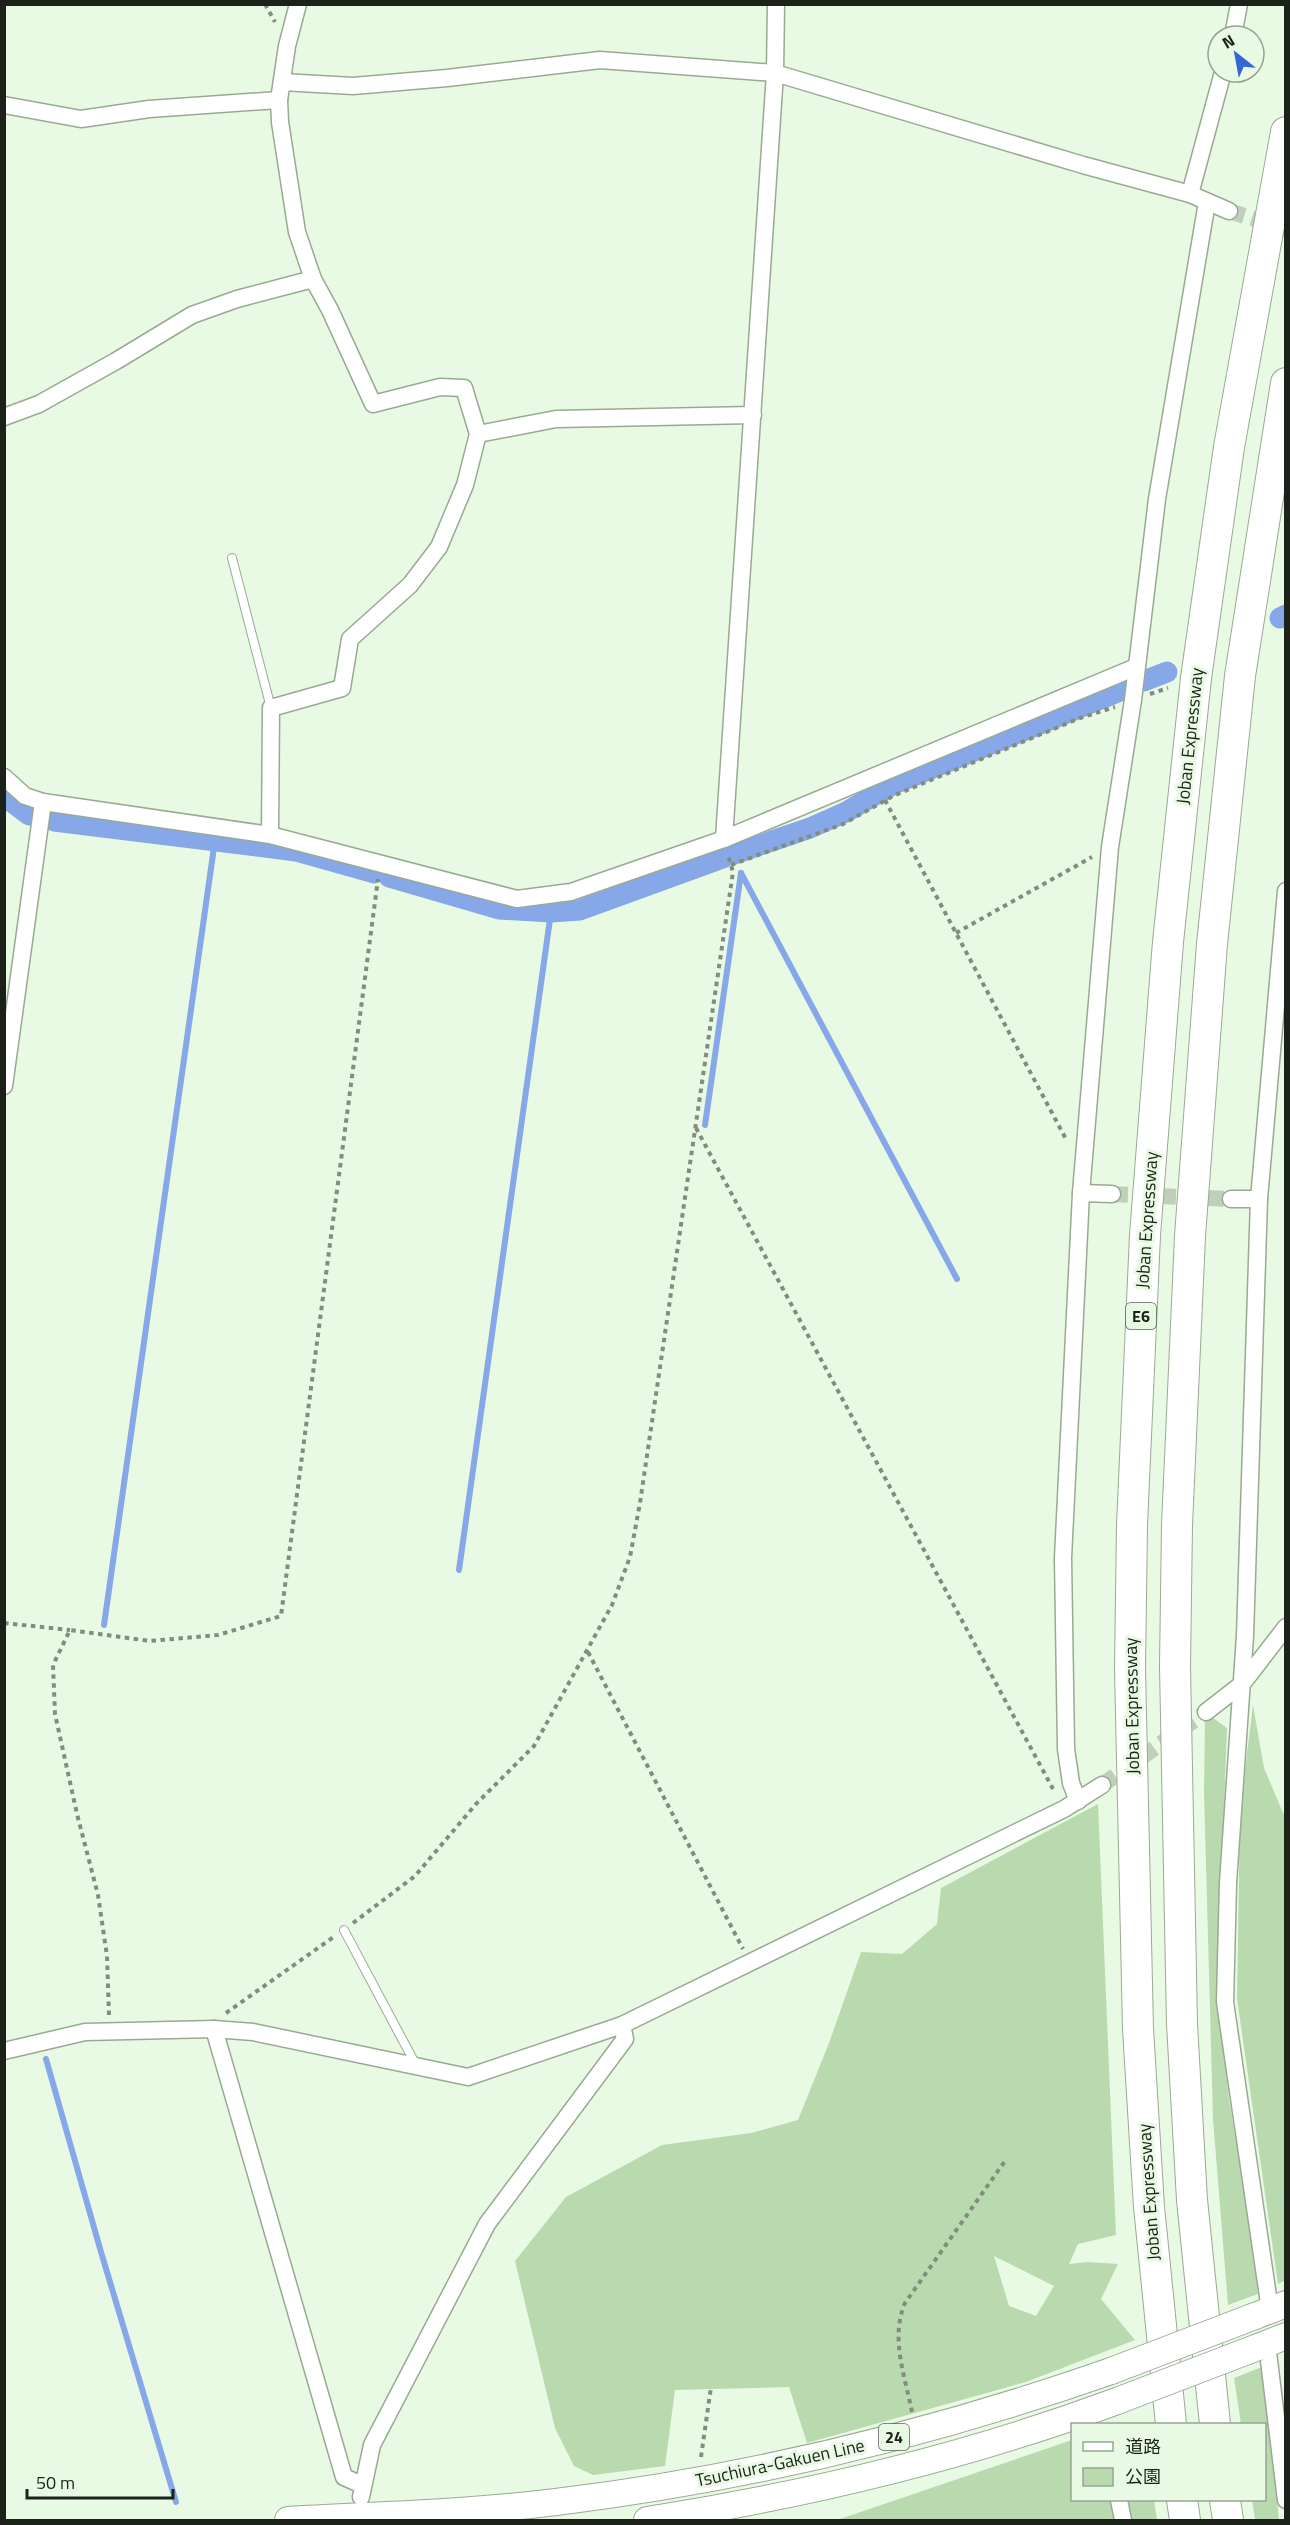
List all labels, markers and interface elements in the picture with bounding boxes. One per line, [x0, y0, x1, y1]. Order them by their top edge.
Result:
north arrow [1206, 24, 1266, 84]
text: N [1217, 28, 1239, 54]
street label: Joban Expressway [1169, 666, 1210, 806]
street label: Joban Expressway [1128, 1150, 1165, 1289]
road number: E6 [1126, 1303, 1156, 1329]
street label: Joban Expressway [1117, 1637, 1146, 1775]
street label: Joban Expressway [1130, 2122, 1167, 2261]
legend [1071, 2423, 1266, 2501]
road number: 24 [879, 2424, 909, 2450]
street label: Tsuchiura-Gakuen Line [693, 2431, 867, 2494]
text: 道路 [1125, 2433, 1161, 2460]
scale bar [27, 2462, 172, 2500]
text: 公園 [1125, 2463, 1161, 2490]
text: 50 m [36, 2469, 75, 2496]

